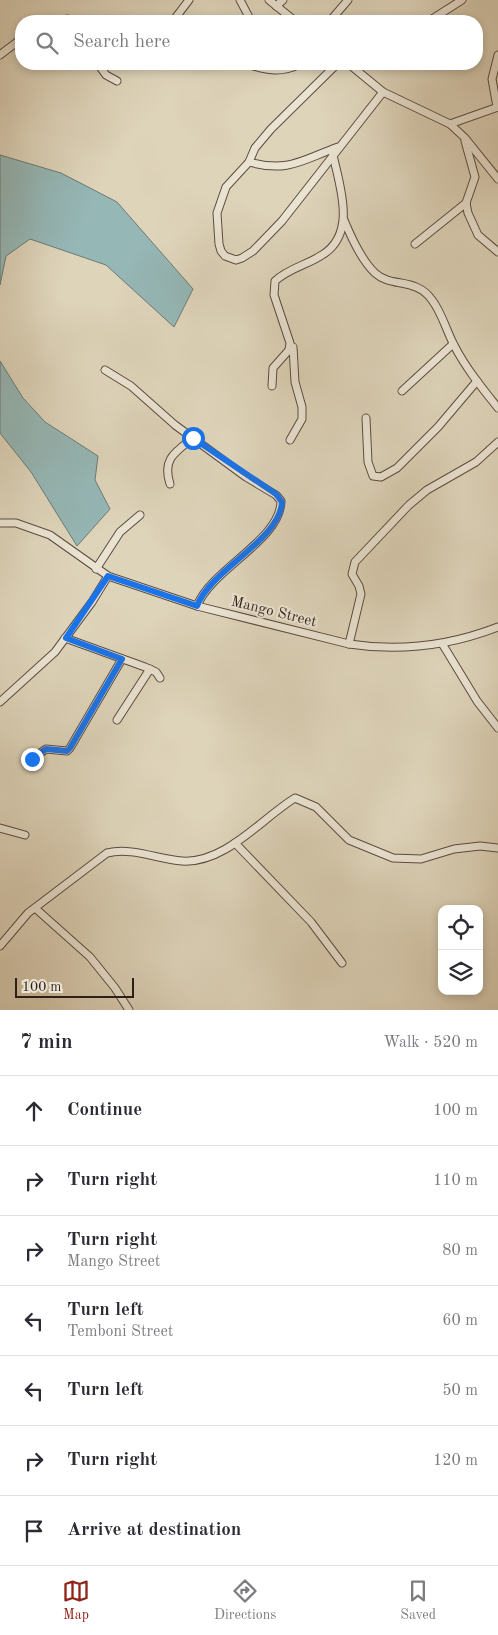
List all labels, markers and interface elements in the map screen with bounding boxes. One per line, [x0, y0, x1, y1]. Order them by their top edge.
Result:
search box [15, 15, 483, 70]
icon: search [33, 29, 61, 57]
text: Search here [73, 33, 170, 52]
route start [182, 427, 205, 450]
street label: Mango Street [229, 595, 318, 630]
route end [21, 748, 44, 771]
map controls [438, 905, 483, 995]
button: locate [438, 905, 483, 950]
button: layers [438, 950, 483, 995]
scale bar [15, 975, 134, 998]
text: 100 m [22, 980, 61, 994]
text: 7 min [20, 1032, 73, 1053]
text: Walk · 520 m [383, 1035, 478, 1051]
icon: ahead [20, 1097, 48, 1125]
text: Continue [67, 1101, 142, 1120]
text: 100 m [433, 1103, 478, 1119]
icon: right [20, 1167, 48, 1195]
text: Turn right [67, 1171, 157, 1190]
text: 110 m [433, 1173, 478, 1189]
text: Turn right [67, 1231, 157, 1250]
icon: right [20, 1237, 48, 1265]
text: 80 m [442, 1243, 478, 1259]
text: Mango Street [67, 1254, 160, 1270]
text: Turn left [67, 1301, 144, 1320]
icon: left [20, 1307, 48, 1335]
text: 60 m [442, 1313, 478, 1329]
text: Temboni Street [67, 1324, 173, 1340]
icon: left [20, 1377, 48, 1405]
text: Turn left [67, 1381, 144, 1400]
text: 50 m [442, 1383, 478, 1399]
icon: right [20, 1447, 48, 1475]
text: Turn right [67, 1451, 157, 1470]
text: 120 m [433, 1453, 478, 1469]
icon: arrive [20, 1517, 48, 1545]
text: Arrive at destination [67, 1521, 241, 1540]
tab: Map [62, 1577, 90, 1624]
tab: Directions [214, 1577, 276, 1624]
tab: Saved [400, 1577, 436, 1624]

